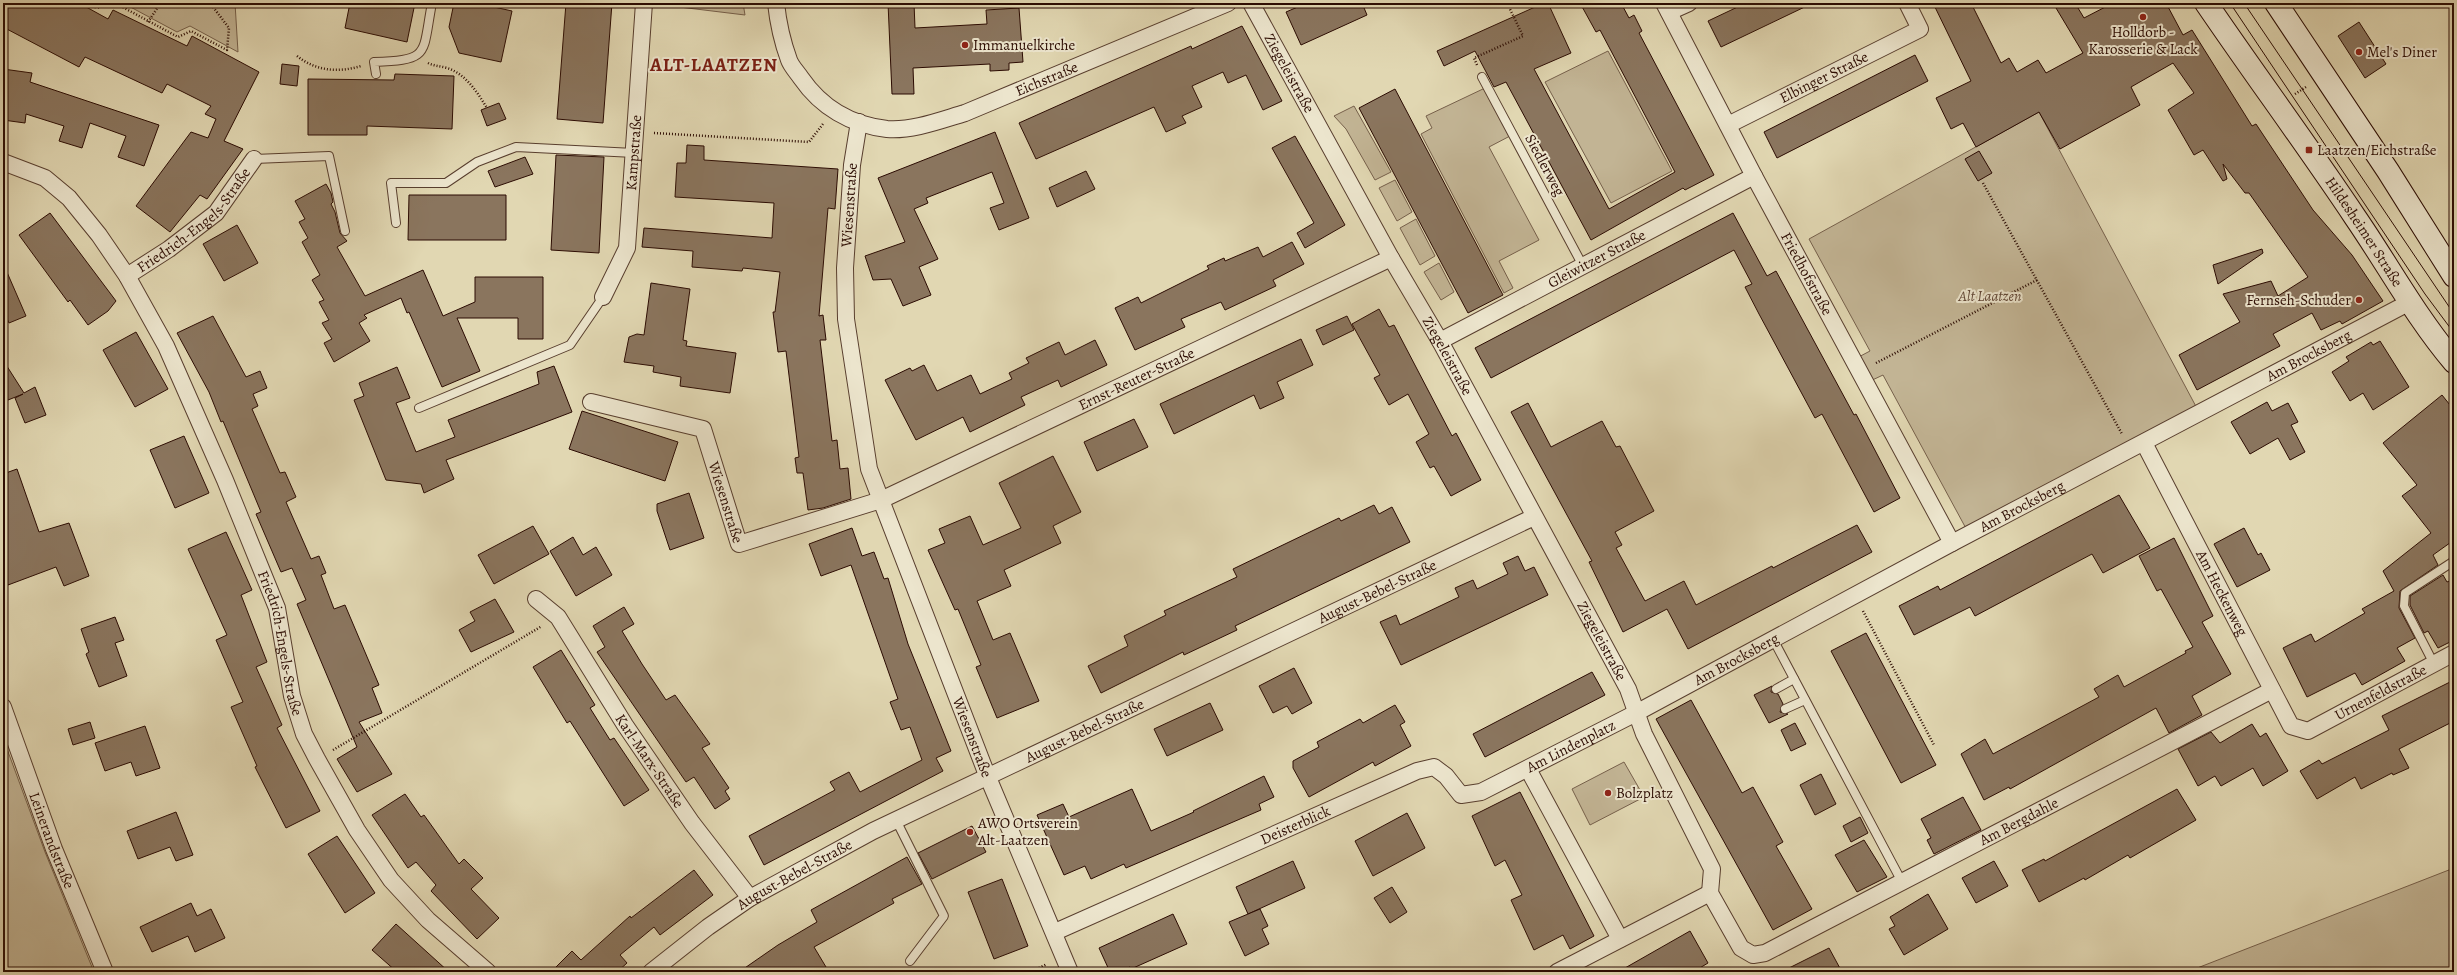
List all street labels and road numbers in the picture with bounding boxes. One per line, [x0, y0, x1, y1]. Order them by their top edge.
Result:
street label: Ziegeleistraße [1260, 30, 1319, 116]
street label: Elbinger Straße [1776, 46, 1872, 108]
street label: Eichstraße [1012, 57, 1081, 101]
street label: Kampstraße [621, 114, 646, 191]
street label: Siedlerweg [1520, 130, 1570, 200]
street label: Wiesenstraße [836, 162, 862, 249]
street label: Friedrich-Engels-Straße [133, 163, 255, 277]
street label: Hildesheimer Straße [2321, 173, 2408, 291]
street label: Gleiwitzer Straße [1544, 225, 1649, 293]
street label: Friedhofstraße [1776, 229, 1837, 319]
street label: Ziegeleistraße [1418, 313, 1478, 399]
street label: Am Brocksberg [2262, 324, 2355, 386]
street label: Ernst-Reuter-Straße [1075, 343, 1198, 415]
street label: Wiesenstraße [703, 458, 748, 546]
street label: Am Brocksberg [1975, 475, 2068, 537]
street label: Am Heckenweg [2191, 546, 2253, 640]
street label: August-Bebel-Straße [1314, 555, 1440, 629]
street label: Friedrich-Engels-Straße [253, 567, 308, 719]
street label: Ziegeleistraße [1572, 598, 1632, 684]
street label: Am Brocksberg [1690, 628, 1783, 690]
street label: Urnenfeldstraße [2331, 659, 2430, 725]
street label: Wiesenstraße [948, 693, 997, 780]
street label: August-Bebel-Straße [1021, 694, 1147, 768]
street label: Karl-Marx-Straße [610, 710, 689, 812]
street label: Am Lindenplatz [1522, 715, 1619, 778]
street label: Leinerandstraße [24, 789, 79, 892]
street label: Am Bergdahle [1975, 792, 2062, 851]
street label: Deisterblick [1257, 801, 1334, 849]
street label: August-Bebel-Straße [732, 834, 856, 915]

